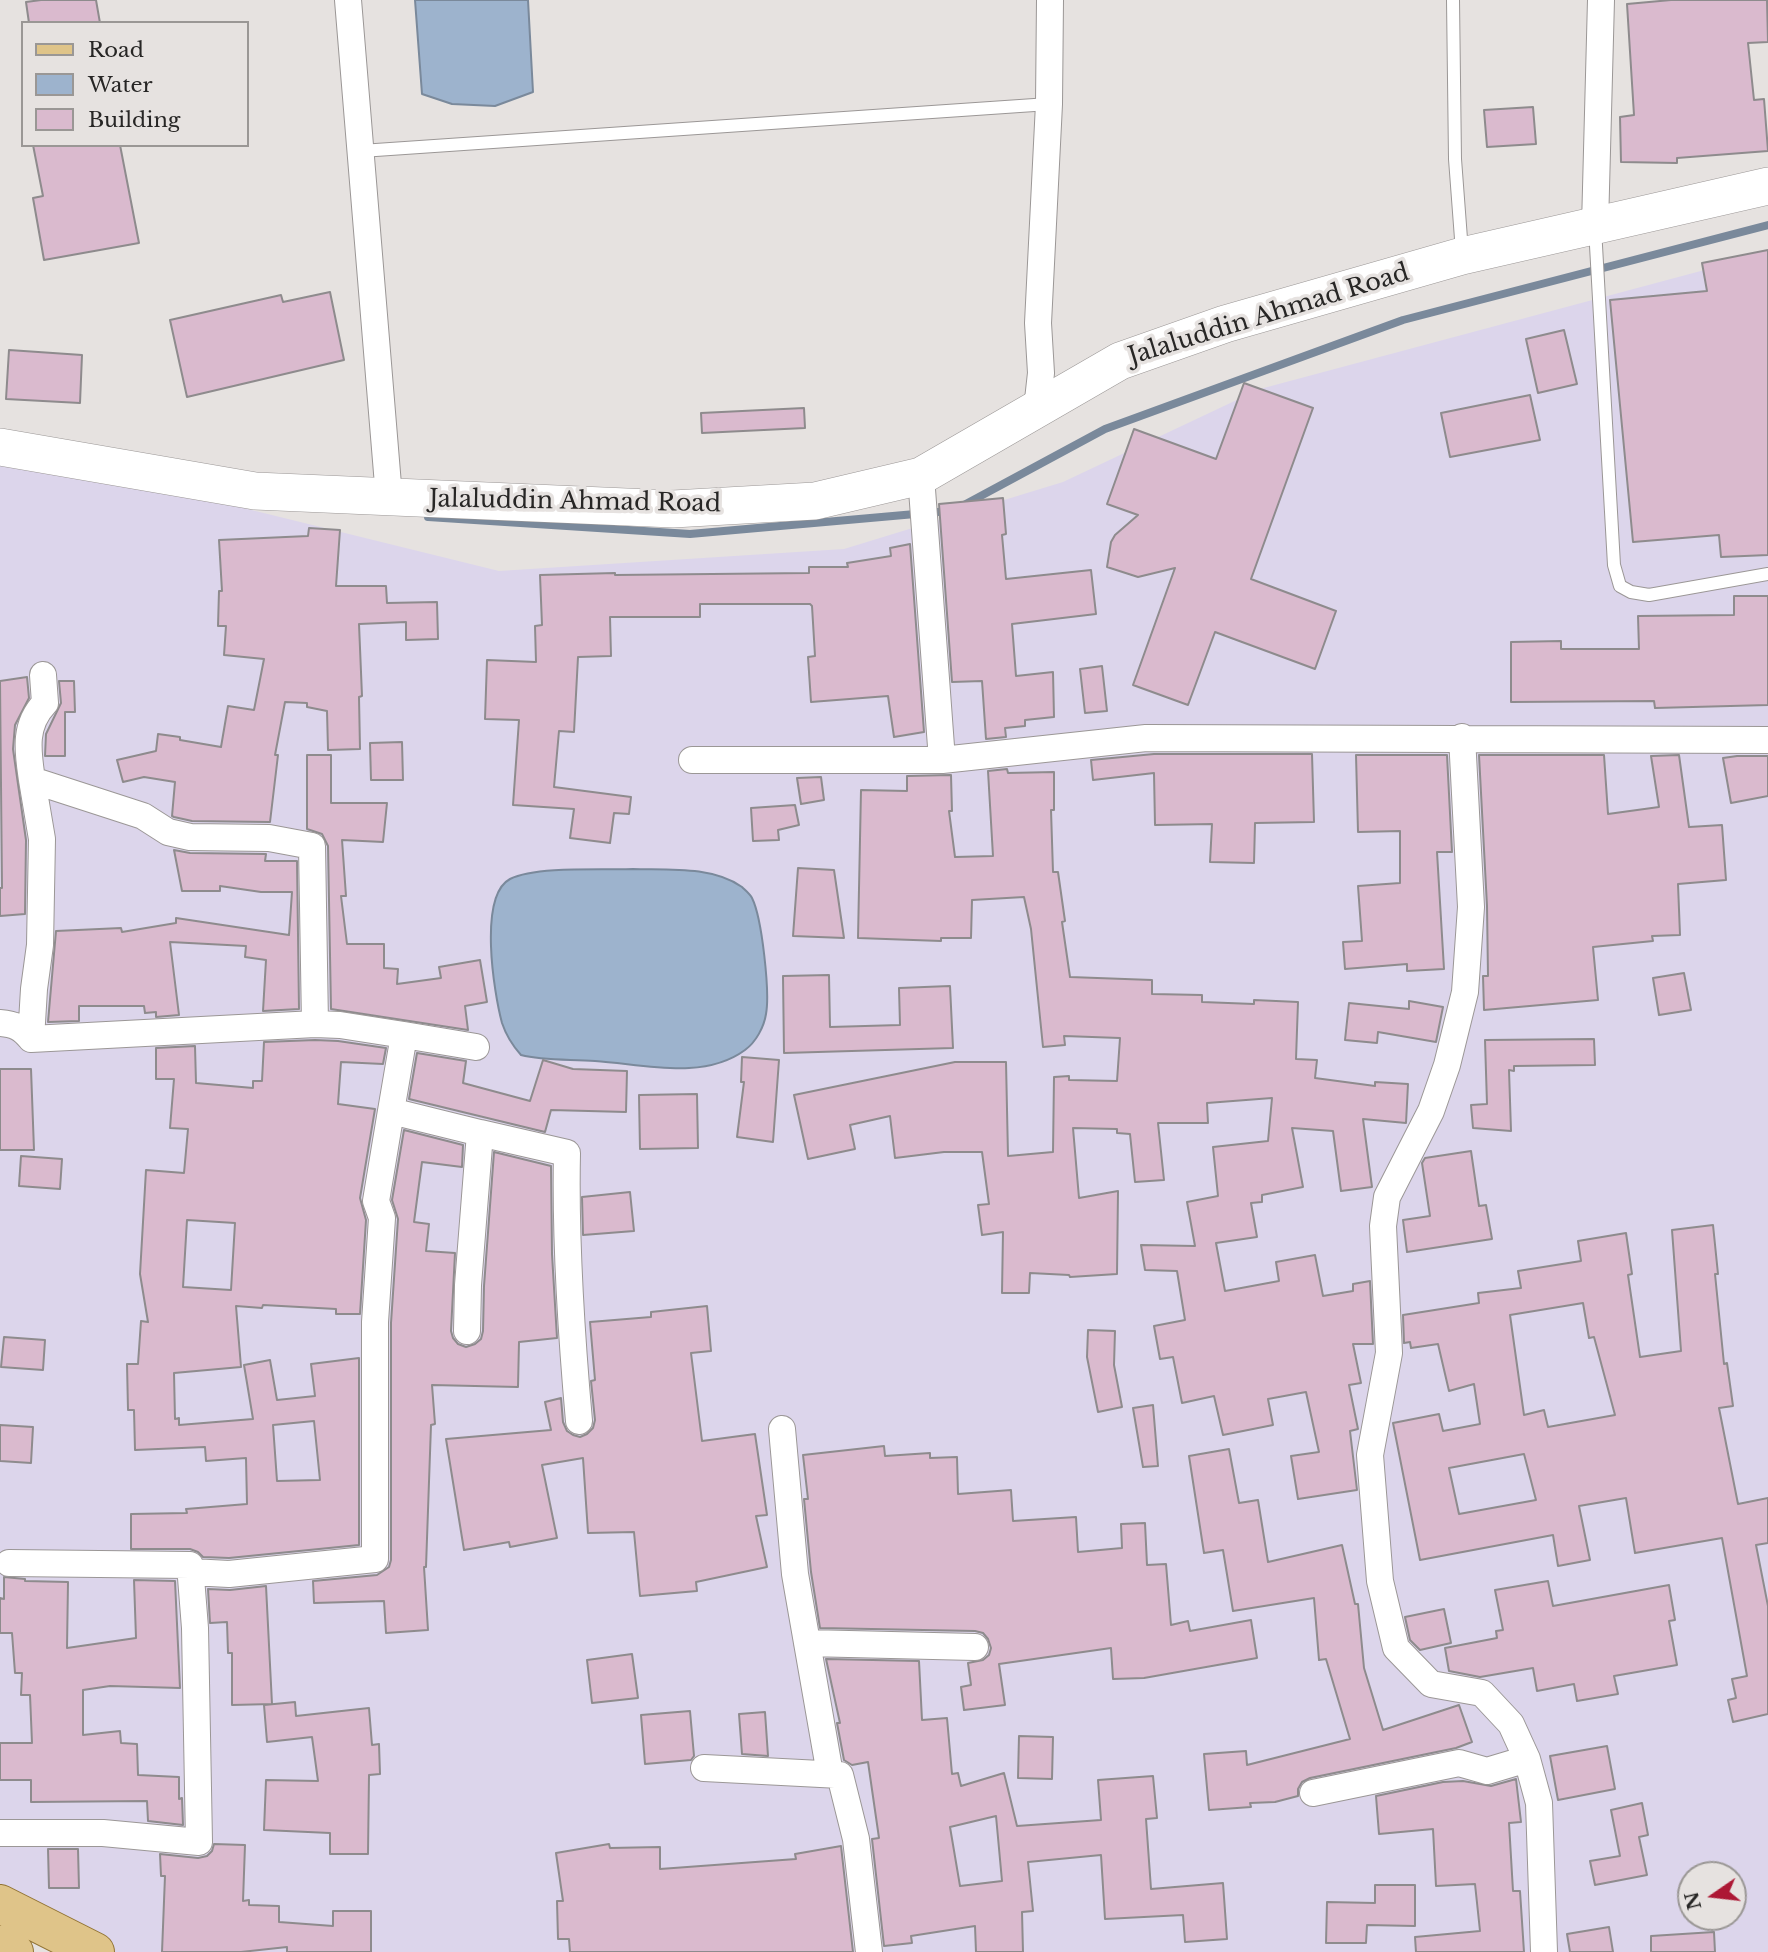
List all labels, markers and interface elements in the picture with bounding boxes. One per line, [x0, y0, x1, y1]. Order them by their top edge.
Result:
legend [21, 21, 248, 147]
text: Road [88, 37, 144, 63]
text: Water [88, 72, 152, 98]
text: Building [88, 107, 180, 133]
street label: Jalaluddin Ahmad Road [1125, 259, 1413, 371]
street label: Jalaluddin Ahmad Road [429, 485, 721, 519]
north arrow [1677, 1861, 1747, 1931]
text: N [1680, 1889, 1706, 1912]

